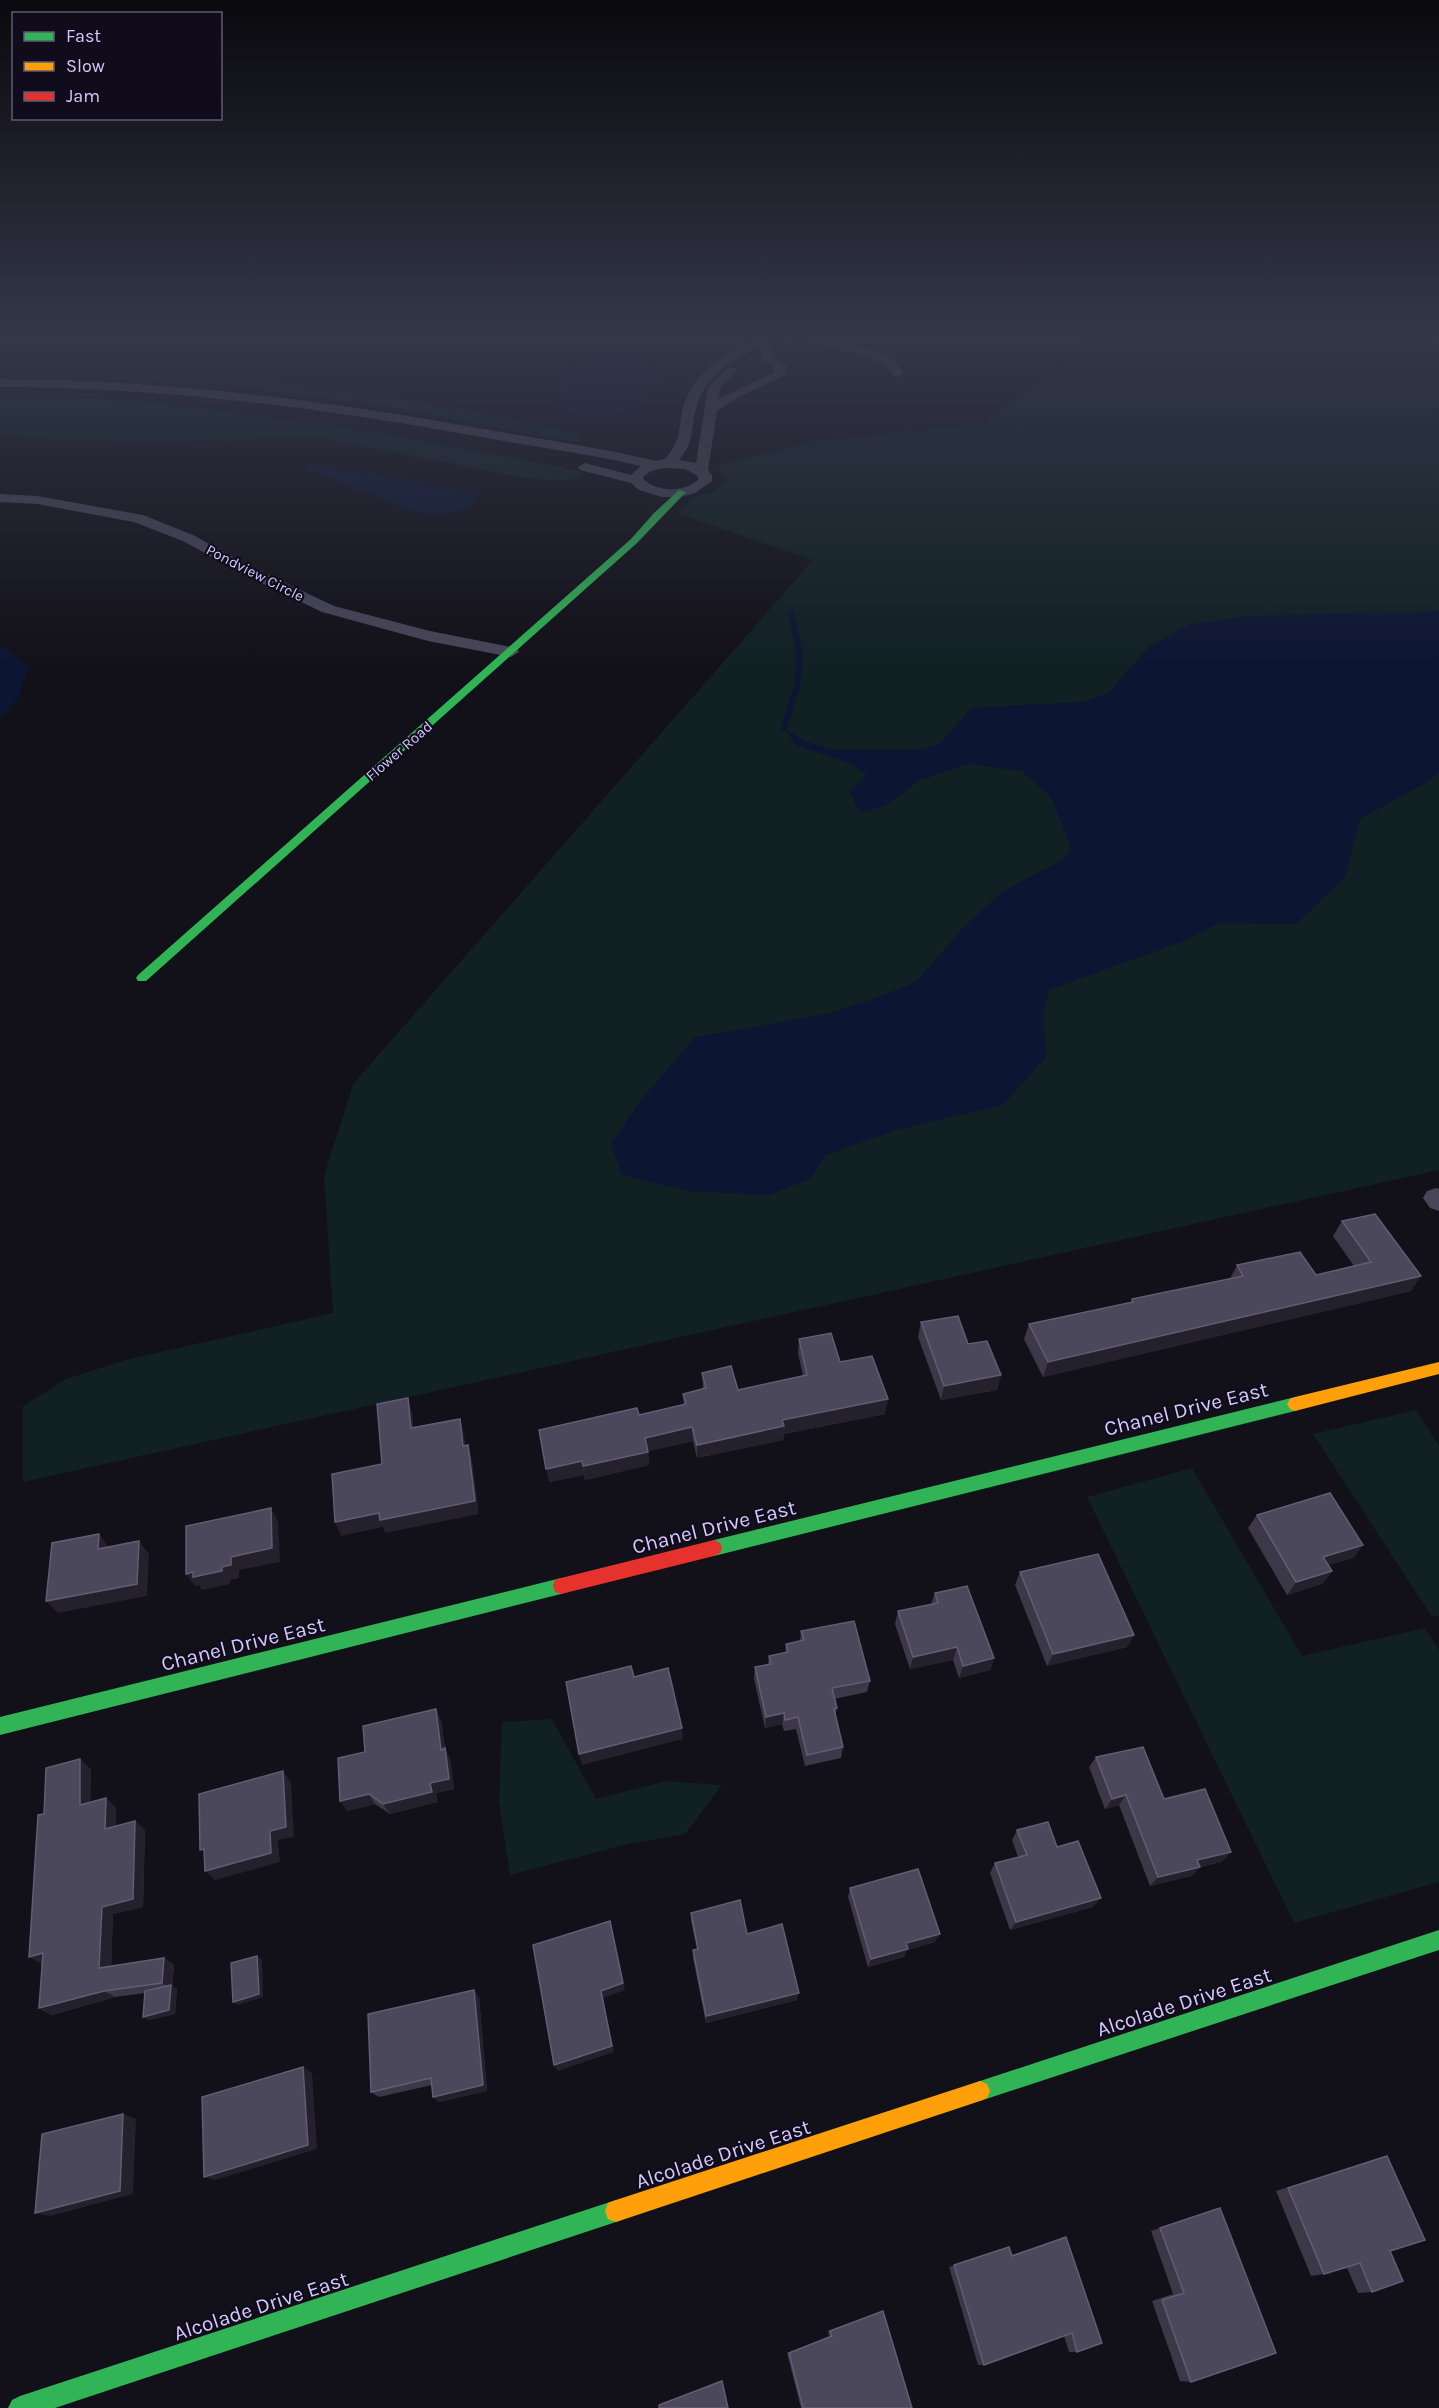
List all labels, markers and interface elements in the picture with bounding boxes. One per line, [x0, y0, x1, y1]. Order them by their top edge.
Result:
legend [12, 12, 222, 120]
text: Fast [66, 25, 101, 47]
text: Slow [66, 55, 105, 77]
text: Jam [66, 85, 100, 107]
street label: Pondview Circle [203, 541, 307, 605]
street label: Flower Road [362, 717, 436, 785]
street label: Chanel Drive East [1102, 1377, 1270, 1441]
street label: Chanel Drive East [630, 1495, 798, 1559]
street label: Chanel Drive East [159, 1612, 327, 1676]
street label: Alcolade Drive East [1094, 1962, 1274, 2042]
street label: Alcolade Drive East [633, 2114, 813, 2194]
street label: Alcolade Drive East [171, 2266, 351, 2346]

